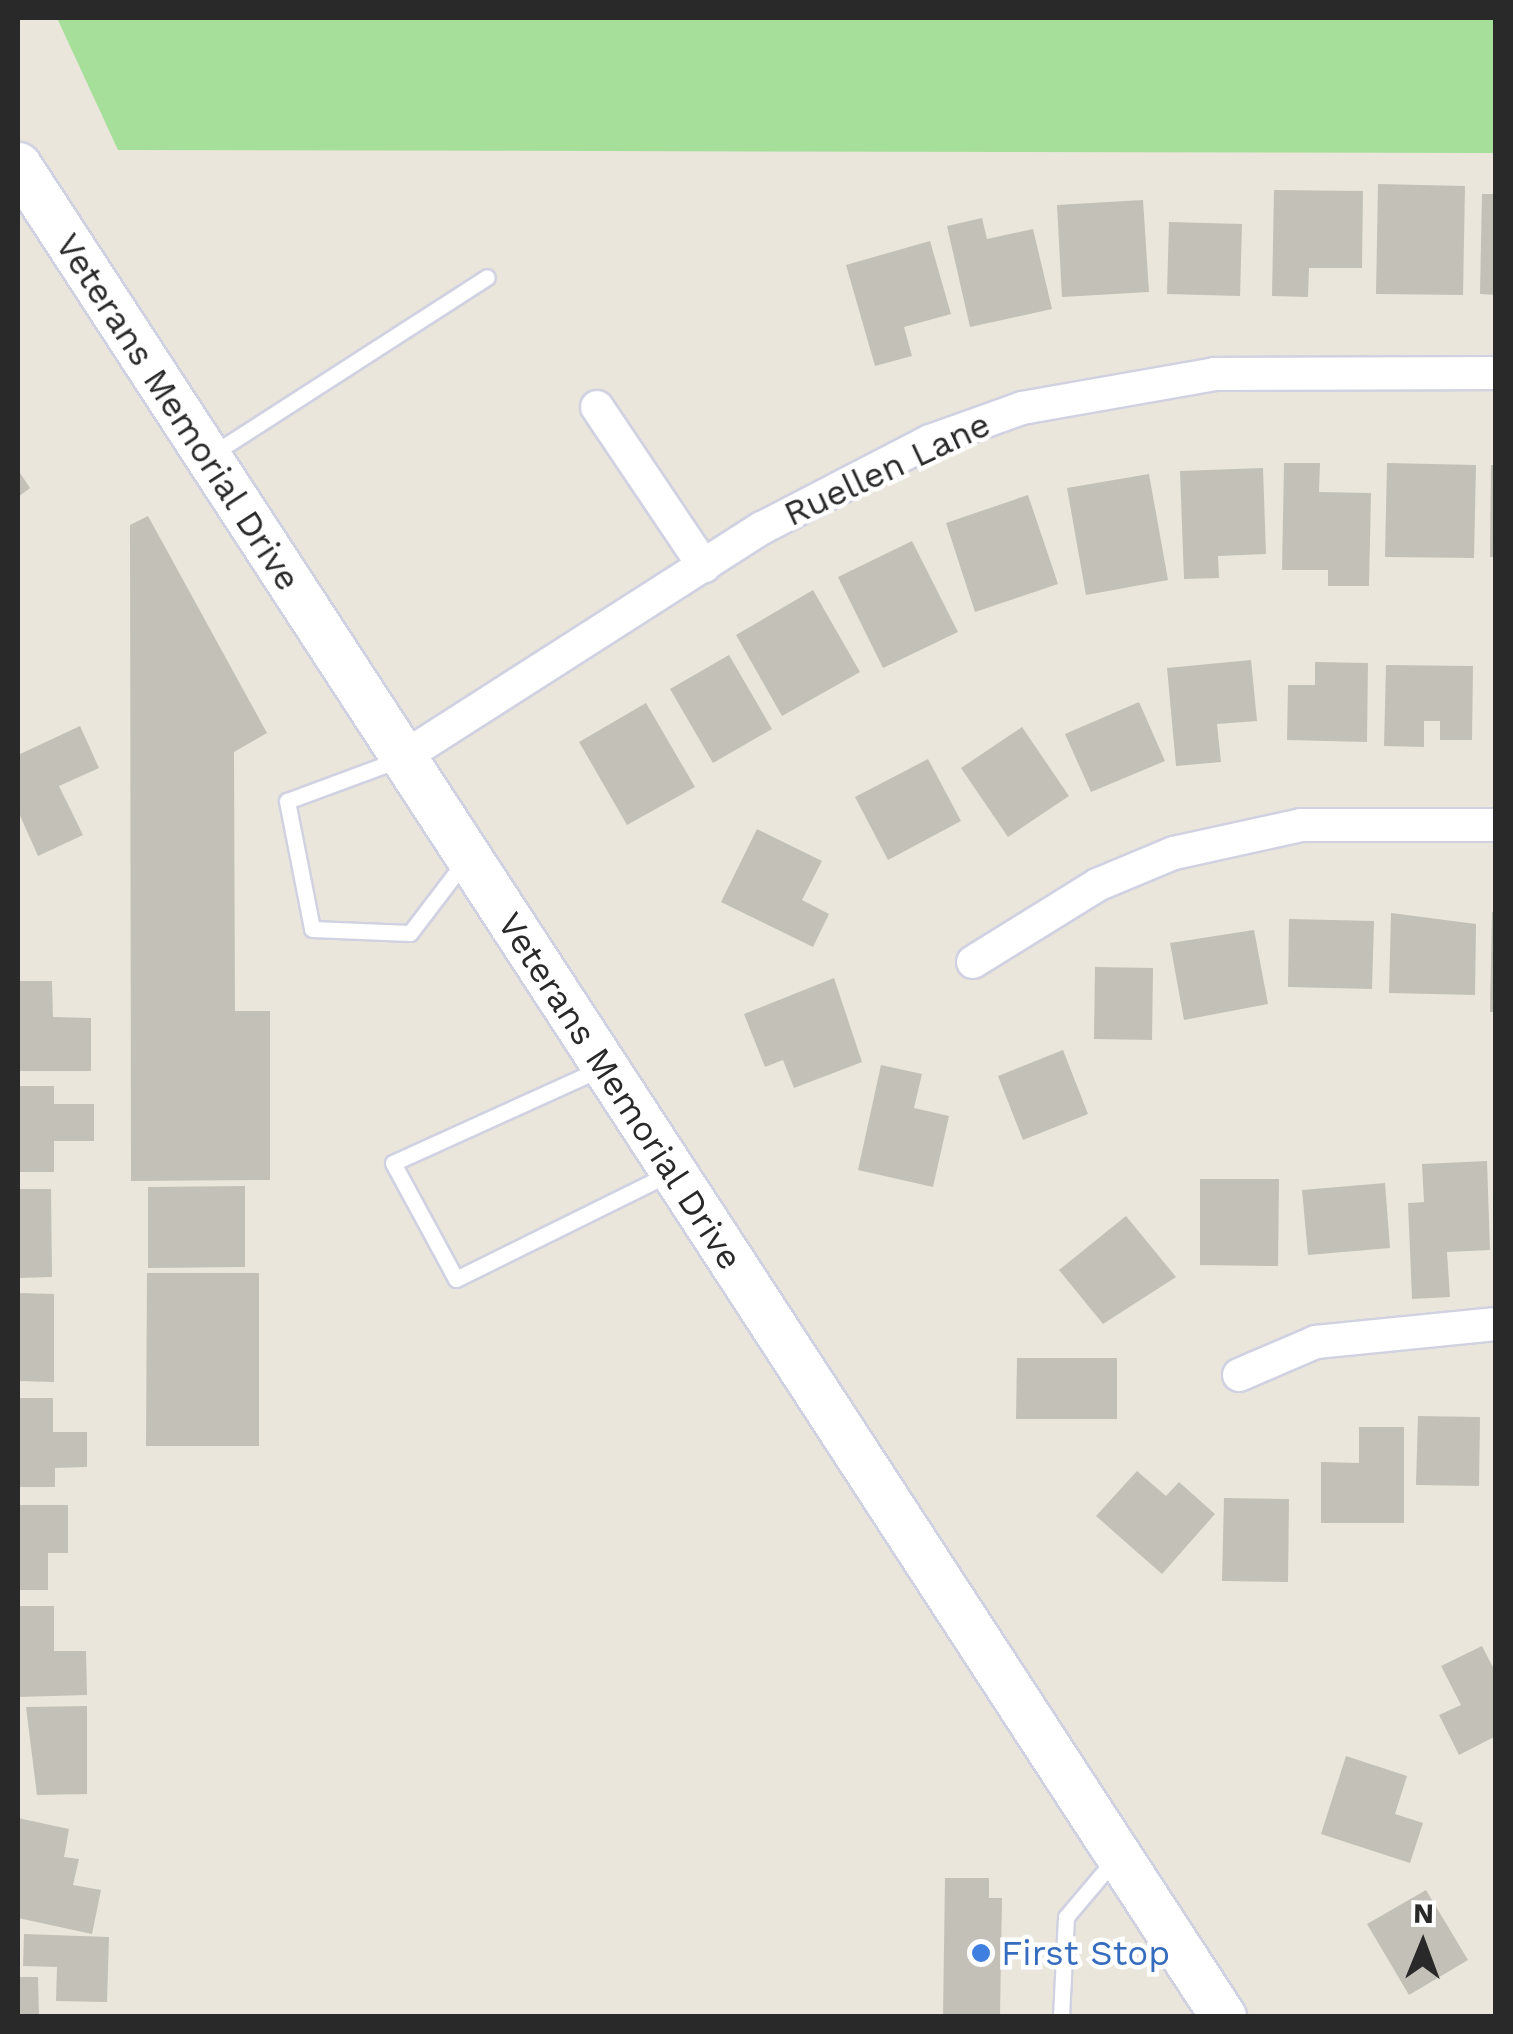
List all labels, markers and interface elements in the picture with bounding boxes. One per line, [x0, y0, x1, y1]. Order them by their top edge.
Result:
street label: Veterans Memorial Drive [46, 225, 310, 599]
street label: Ruellen Lane [777, 403, 997, 535]
street label: Veterans Memorial Drive [488, 904, 752, 1278]
north arrow [1373, 1894, 1473, 1994]
text: N [1413, 1897, 1434, 1930]
place label: First Stop [1001, 1932, 1170, 1974]
marker: First Stop [970, 1942, 992, 1964]

